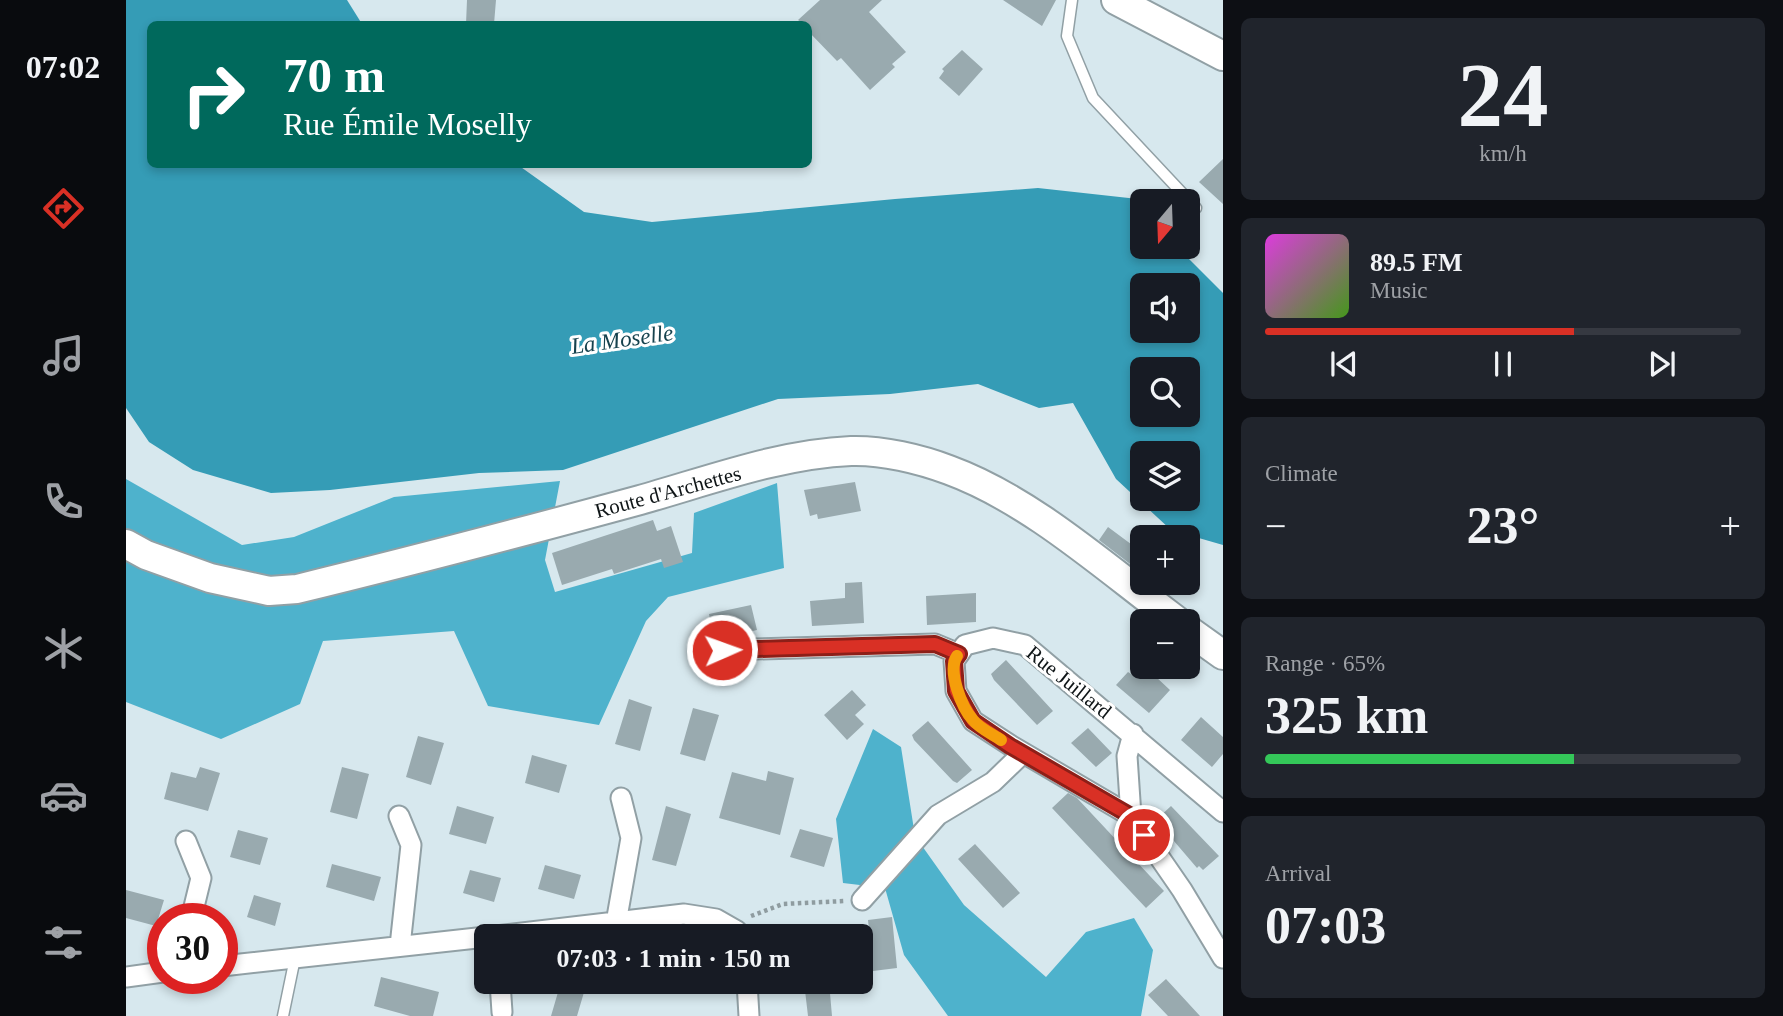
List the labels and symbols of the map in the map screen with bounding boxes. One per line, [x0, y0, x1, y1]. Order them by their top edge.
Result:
north arrow [1130, 189, 1200, 259]
water label: La Moselle [568, 320, 675, 359]
street label: Route d'Archettes [592, 461, 744, 523]
position arrow [685, 613, 759, 687]
street label: Rue Juillard [1022, 641, 1117, 724]
pin [1114, 805, 1174, 865]
speed limit sign: 30 [147, 903, 238, 994]

